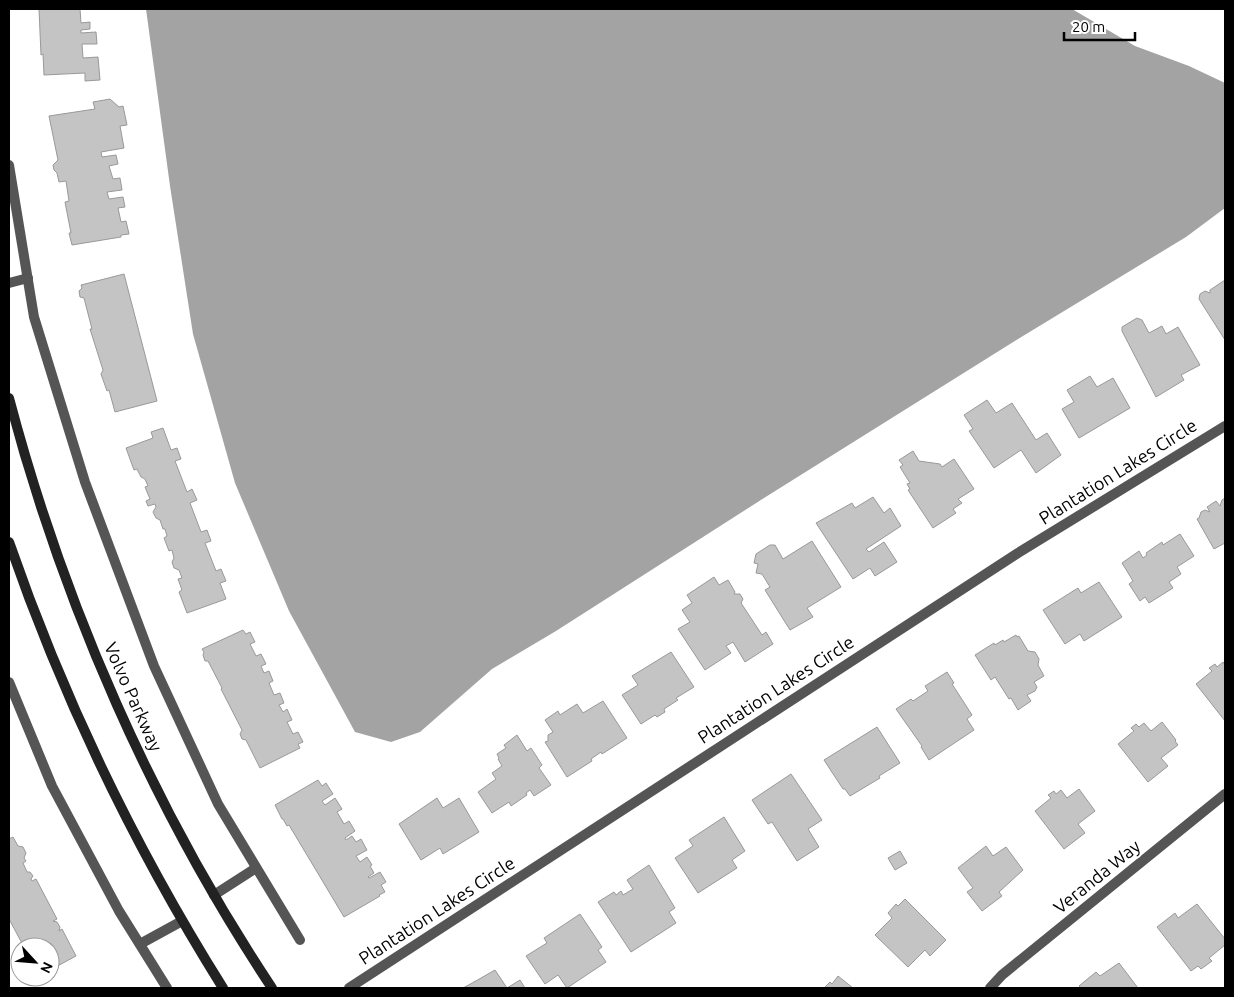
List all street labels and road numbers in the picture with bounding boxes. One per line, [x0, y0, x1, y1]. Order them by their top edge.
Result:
street label: Plantation Lakes Circle [1035, 414, 1200, 528]
street label: Plantation Lakes Circle [694, 631, 857, 747]
street label: Volvo Parkway [101, 639, 167, 754]
street label: Veranda Way [1049, 835, 1144, 917]
street label: Plantation Lakes Circle [355, 852, 518, 968]

